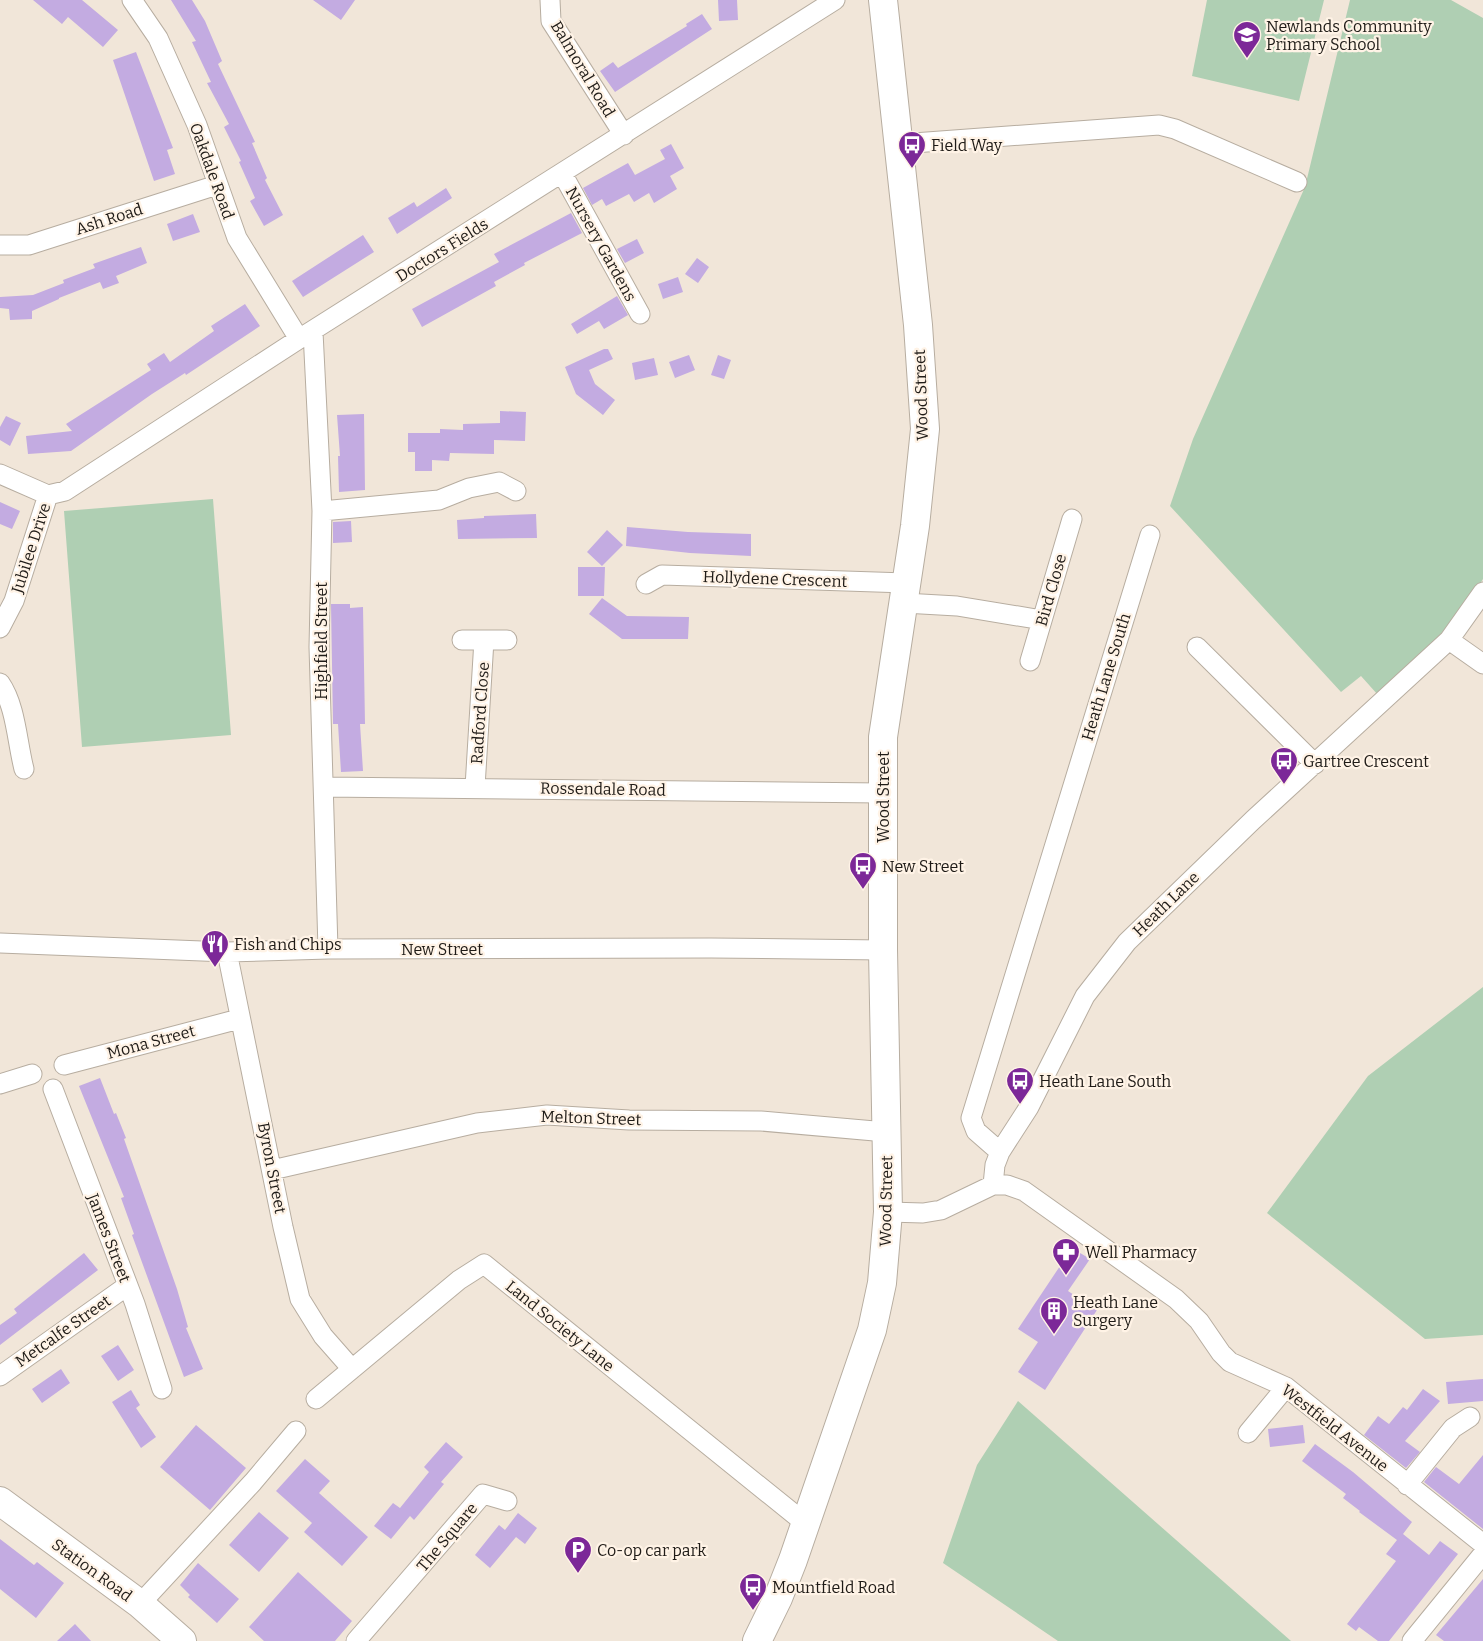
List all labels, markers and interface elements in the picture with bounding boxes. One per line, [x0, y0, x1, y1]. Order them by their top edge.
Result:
place label: Newlands Community Primary School [1266, 17, 1432, 54]
street label: Balmoral Road [547, 18, 619, 121]
school or university icon: Newlands Community Primary School [1232, 20, 1262, 59]
street label: Oakdale Road [186, 120, 238, 222]
bus stop icon: Field Way [897, 130, 927, 169]
place label: Field Way [931, 136, 1003, 155]
street label: Nursery Gardens [562, 183, 640, 305]
street label: Ash Road [73, 199, 145, 239]
street label: Doctors Fields [392, 214, 492, 286]
street label: Wood Street [910, 349, 932, 441]
street label: Jubilee Drive [7, 500, 55, 596]
street label: Bird Close [1032, 552, 1070, 628]
street label: Hollydene Crescent [702, 567, 848, 591]
street label: Highfield Street [312, 582, 331, 700]
street label: Heath Lane South [1078, 611, 1134, 743]
street label: Radford Close [467, 661, 493, 765]
bus stop icon: Gartree Crescent [1269, 746, 1299, 785]
street label: Wood Street [874, 751, 893, 843]
place label: Gartree Crescent [1303, 752, 1429, 771]
street label: Rossendale Road [540, 778, 667, 800]
bus stop icon: New Street [848, 851, 878, 890]
place label: New Street [882, 857, 964, 876]
street label: Heath Lane [1129, 868, 1203, 940]
restaurant icon: Fish and Chips [200, 929, 230, 968]
place label: Fish and Chips [234, 935, 342, 954]
street label: New Street [401, 940, 483, 959]
street label: Mona Street [105, 1021, 197, 1063]
bus stop icon: Heath Lane South [1005, 1066, 1035, 1105]
place label: Heath Lane South [1039, 1072, 1171, 1091]
street label: Melton Street [540, 1107, 642, 1129]
street label: Byron Street [254, 1121, 290, 1215]
street label: Wood Street [876, 1155, 896, 1247]
street label: James Street [83, 1190, 135, 1285]
pharmacy icon: Well Pharmacy [1051, 1237, 1081, 1276]
place label: Well Pharmacy [1085, 1243, 1197, 1262]
street label: Land Society Lane [502, 1276, 618, 1376]
street label: Metcalfe Street [12, 1291, 115, 1371]
place label: Heath Lane Surgery [1073, 1293, 1158, 1330]
building icon: Heath Lane Surgery [1039, 1296, 1069, 1335]
street label: Westfield Avenue [1278, 1380, 1392, 1476]
street label: The Square [413, 1499, 481, 1575]
street label: Station Road [48, 1535, 136, 1606]
parking icon: Co-op car park [563, 1535, 593, 1574]
place label: Co-op car park [597, 1541, 706, 1560]
bus stop icon: Mountfield Road [738, 1572, 768, 1611]
place label: Mountfield Road [772, 1578, 896, 1597]

